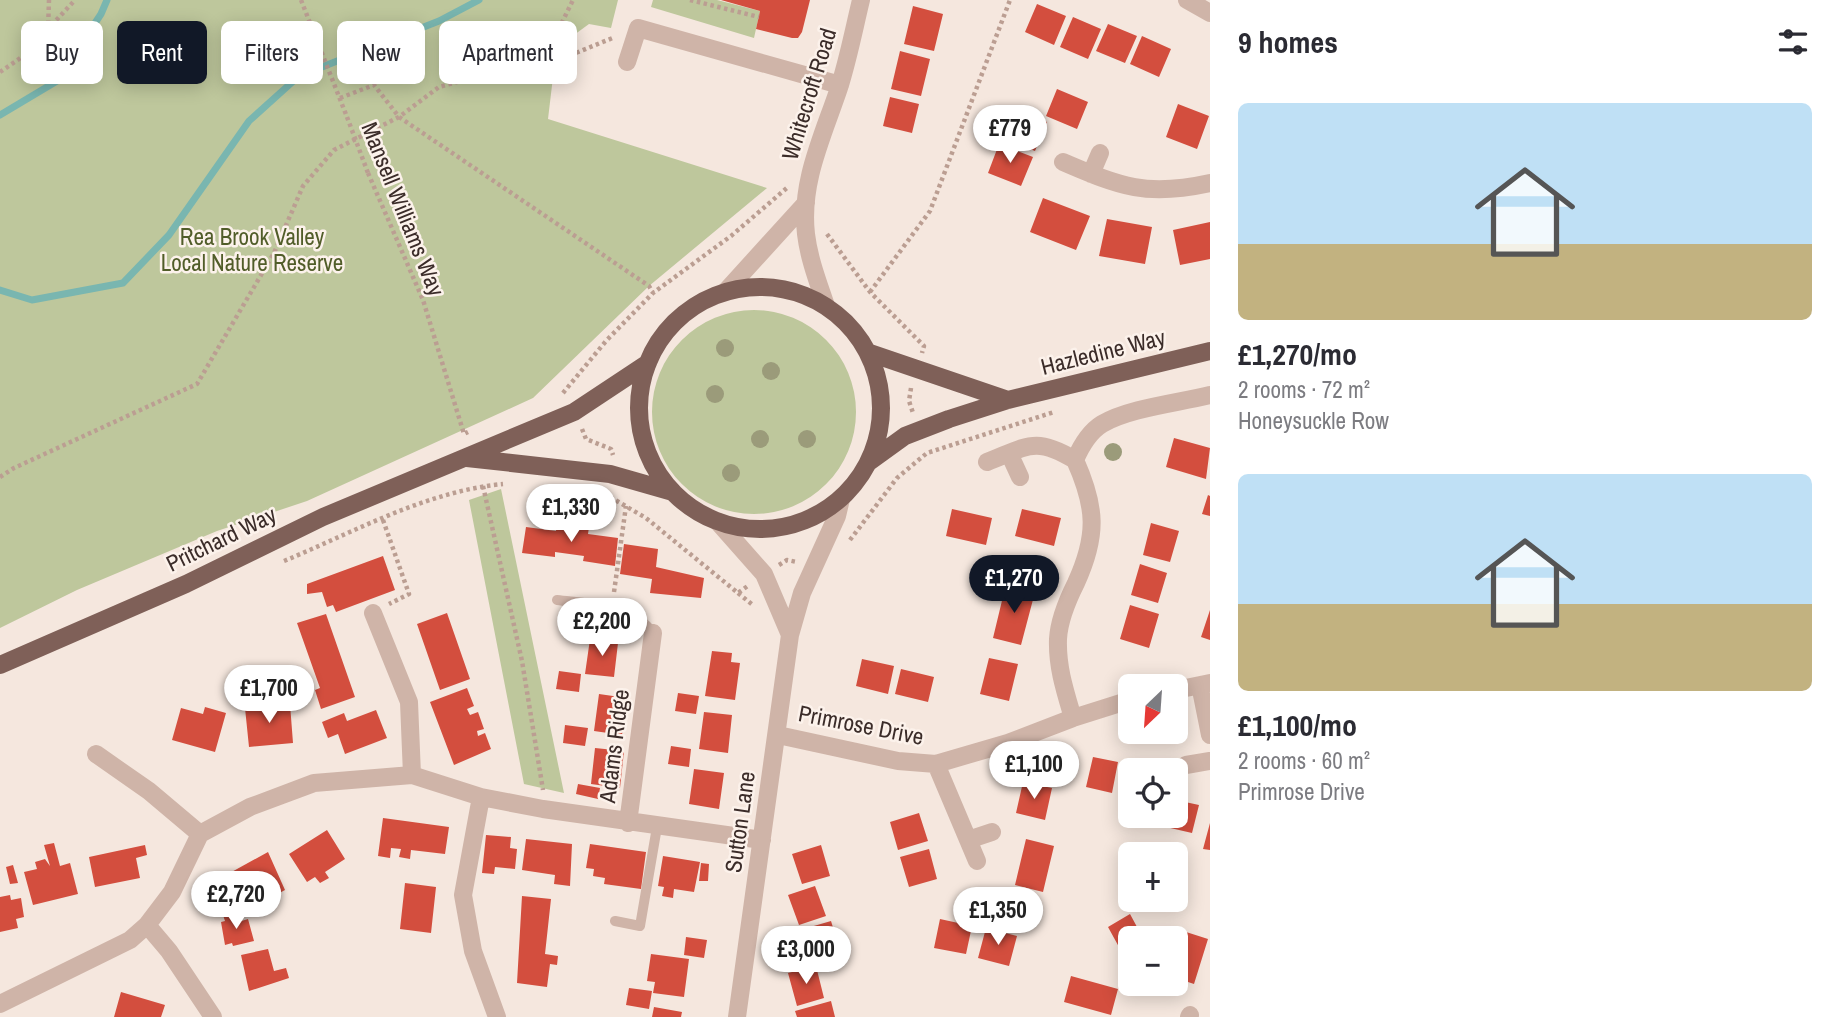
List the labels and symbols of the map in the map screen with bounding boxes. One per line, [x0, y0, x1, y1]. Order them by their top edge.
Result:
street label: Whitecroft Road [774, 24, 843, 164]
pin: £779 [969, 106, 1051, 165]
street label: Mansell Williams Way [354, 117, 453, 301]
park label: Rea Brook Valley Local Nature Reserve [161, 221, 343, 278]
street label: Hazledine Way [1037, 321, 1169, 382]
pin: £1,330 [514, 484, 628, 544]
street label: Pritchard Way [161, 498, 281, 579]
pin: £1,270 [957, 556, 1071, 615]
pin: £2,200 [545, 598, 659, 658]
pin: £1,700 [212, 666, 326, 725]
north arrow [1118, 674, 1188, 744]
street label: Adams Ridge [591, 687, 636, 806]
street label: Primrose Drive [796, 697, 926, 752]
pin: £1,100 [977, 742, 1091, 801]
street label: Sutton Lane [717, 769, 762, 874]
pin: £2,720 [179, 872, 293, 931]
pin: £1,350 [941, 888, 1055, 947]
pin: £3,000 [749, 926, 863, 986]

